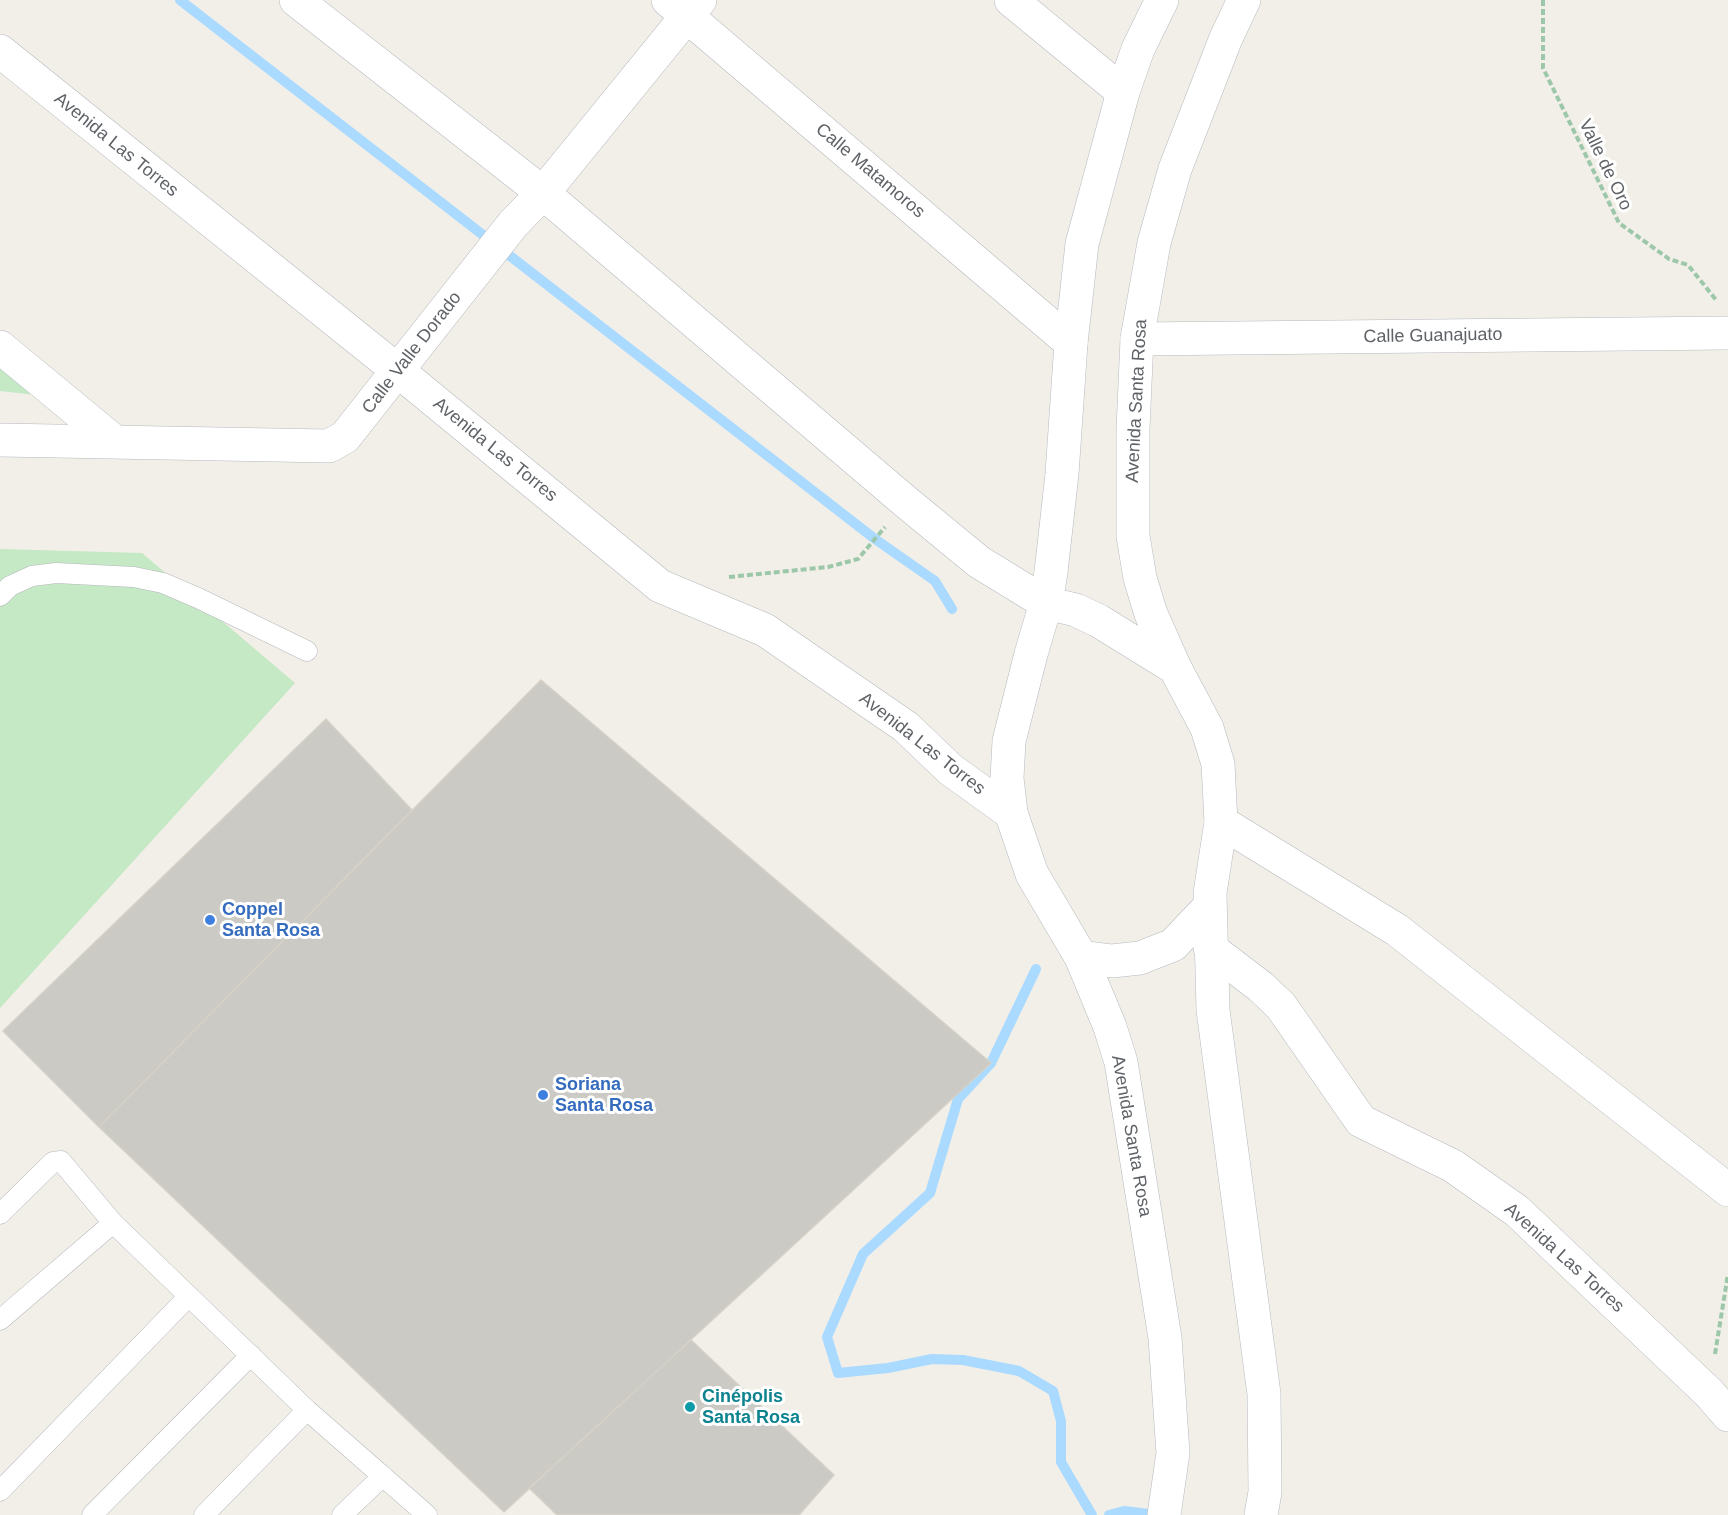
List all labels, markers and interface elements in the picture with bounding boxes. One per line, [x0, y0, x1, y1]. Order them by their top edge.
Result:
street label: Avenida Las Torres [49, 88, 183, 202]
street label: Valle de Oro [1574, 116, 1636, 214]
street label: Calle Matamoros [811, 119, 929, 223]
street label: Calle Valle Dorado [358, 288, 466, 418]
street label: Avenida Santa Rosa [1122, 319, 1152, 483]
street label: Calle Guanajuato [1363, 324, 1503, 348]
street label: Avenida Las Torres [428, 393, 562, 507]
street label: Avenida Las Torres [855, 688, 989, 800]
place label: Coppel Santa Rosa [222, 899, 320, 942]
marker: Coppel Santa Rosa [203, 913, 217, 927]
street label: Avenida Santa Rosa [1106, 1053, 1156, 1219]
place label: Soriana Santa Rosa [555, 1074, 653, 1116]
marker: Soriana Santa Rosa [536, 1088, 550, 1102]
street label: Avenida Las Torres [1500, 1199, 1628, 1317]
place label: Cinépolis Santa Rosa [702, 1386, 800, 1428]
marker: Cinépolis Santa Rosa [683, 1400, 697, 1414]

